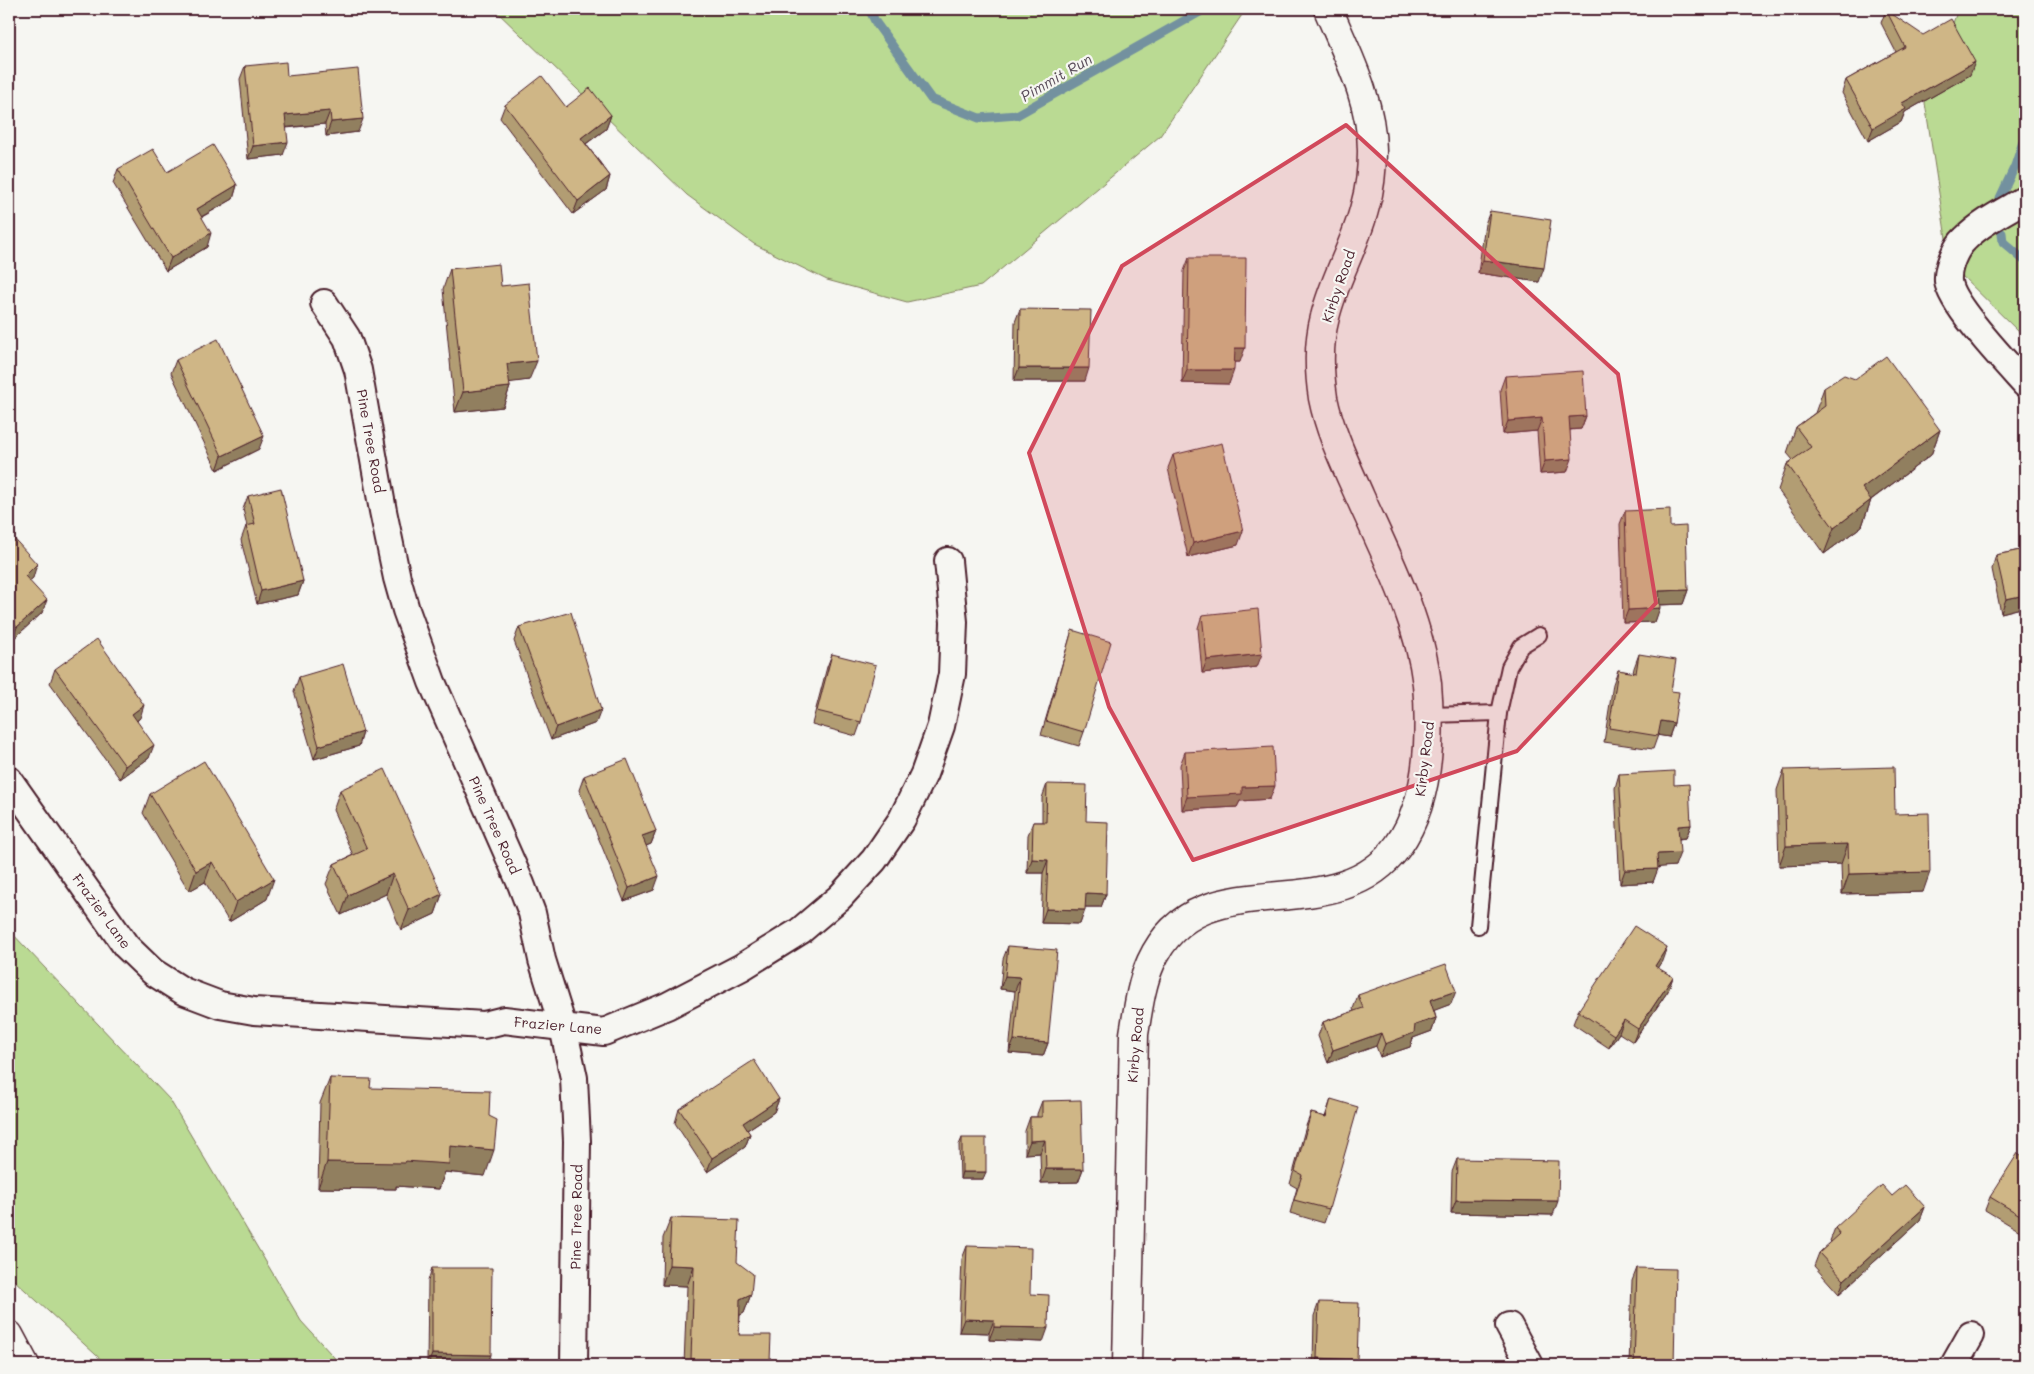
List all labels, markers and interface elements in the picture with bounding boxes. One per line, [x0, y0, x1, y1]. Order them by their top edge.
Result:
water label: Pimmit Run [1016, 48, 1096, 106]
street label: Kirby Road [1317, 247, 1359, 325]
street label: Pine Tree Road [353, 388, 390, 495]
street label: Kirby Road [1410, 720, 1438, 798]
street label: Pine Tree Road [465, 773, 525, 877]
street label: Frazier Lane [68, 870, 136, 952]
street label: Kirby Road [1122, 1006, 1148, 1083]
street label: Frazier Lane [513, 1012, 603, 1038]
street label: Pine Tree Road [566, 1164, 586, 1270]

